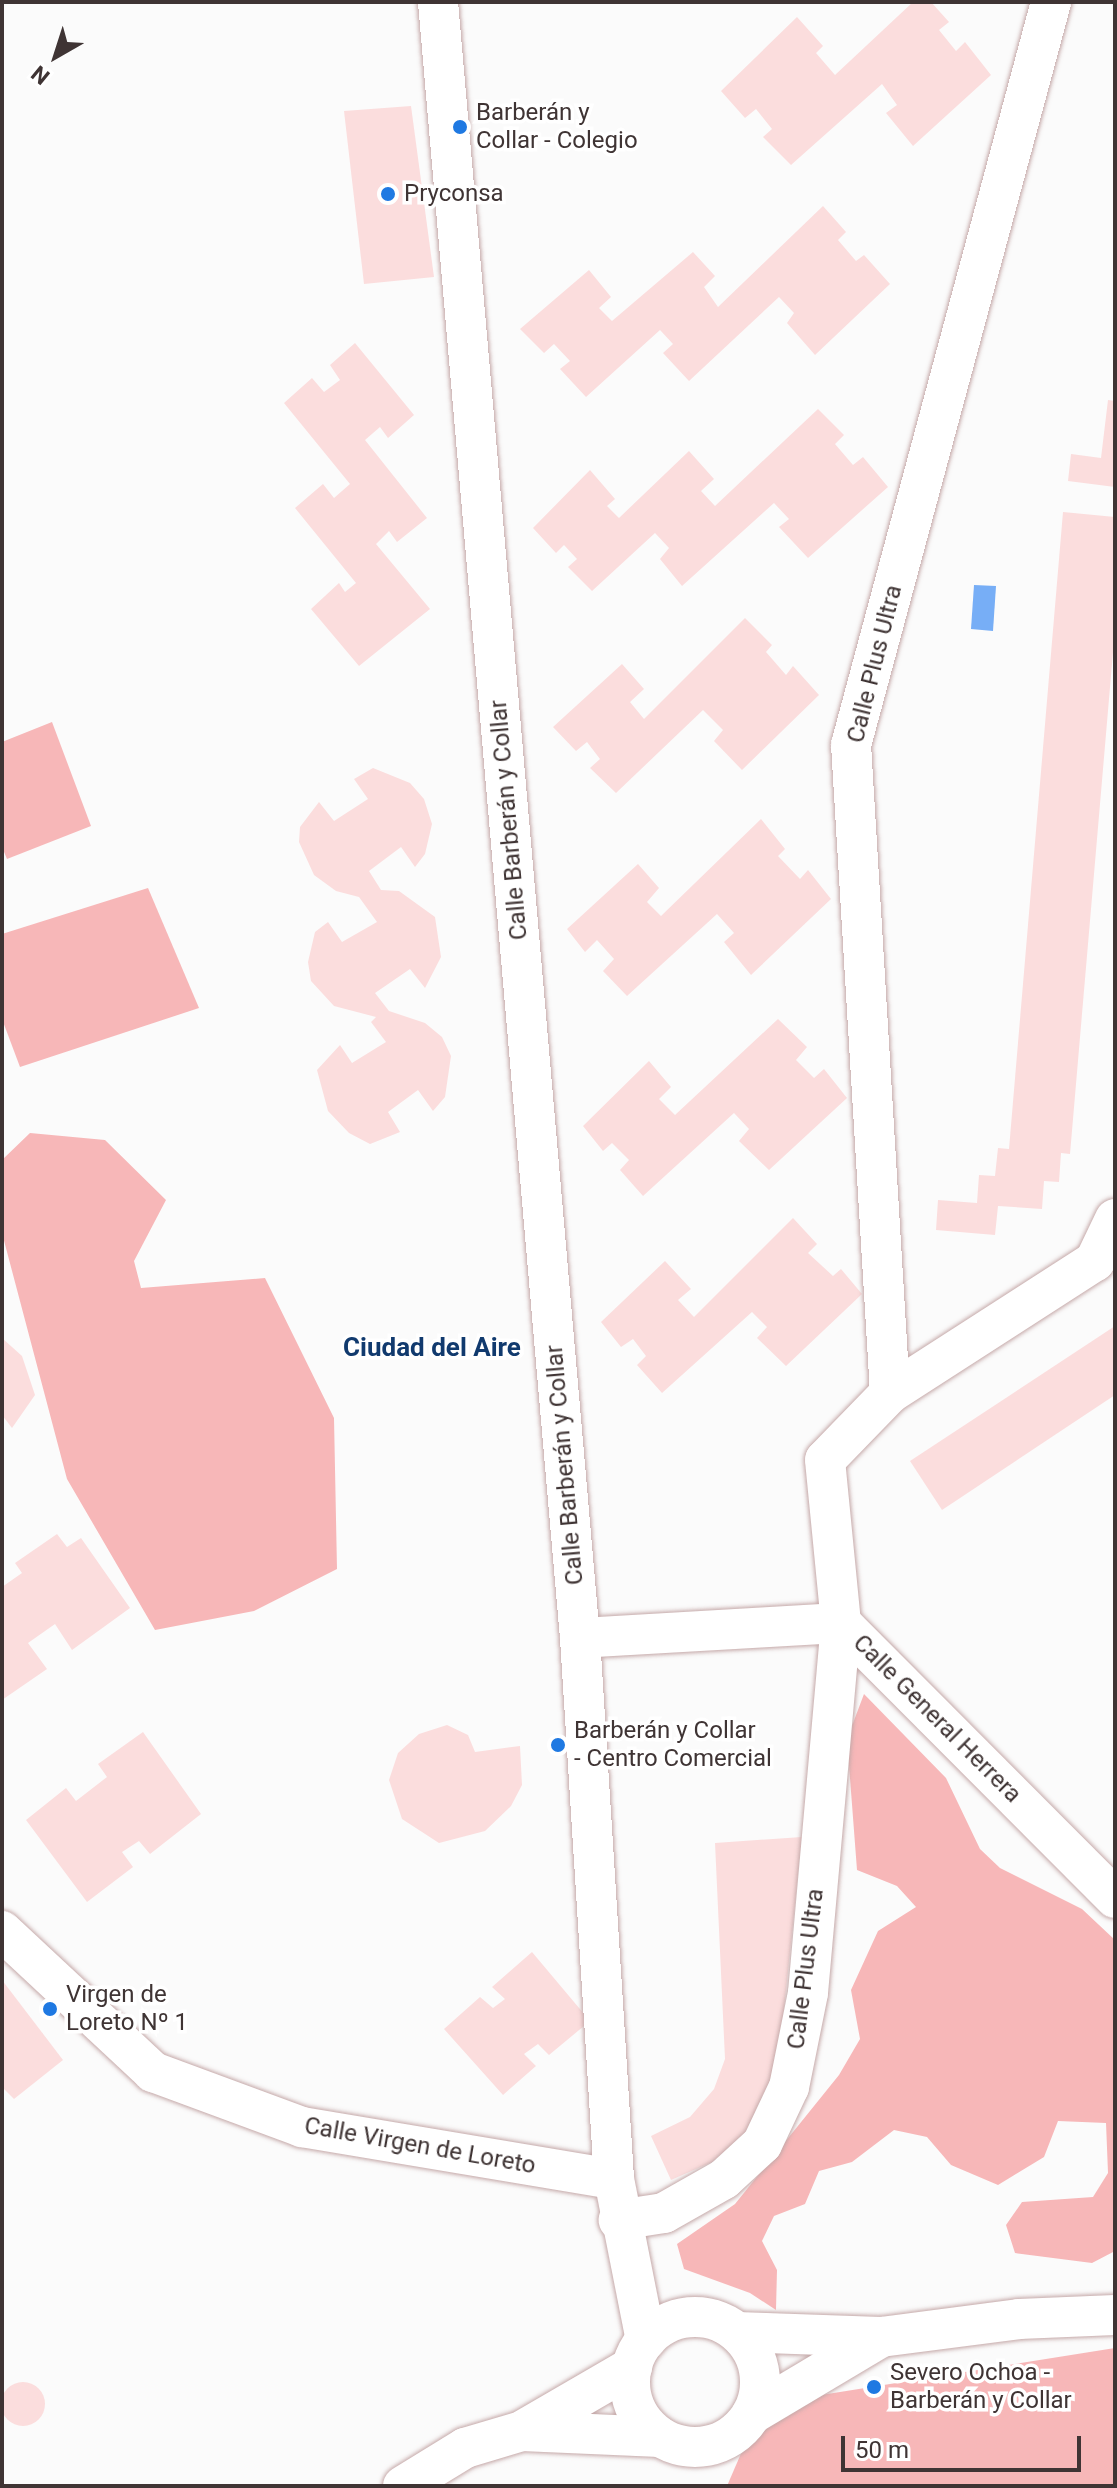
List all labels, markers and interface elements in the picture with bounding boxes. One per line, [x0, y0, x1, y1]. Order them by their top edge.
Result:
north arrow [16, 16, 96, 96]
text: N [27, 60, 54, 90]
place label: Barberán y Collar - Colegio [476, 99, 638, 155]
marker: Barberán y Collar - Colegio [451, 118, 469, 136]
place label: Pryconsa [404, 180, 504, 208]
marker: Pryconsa [379, 185, 397, 203]
street label: Calle Plus Ultra [841, 582, 909, 746]
street label: Calle Barberán y Collar [484, 699, 534, 941]
district label: Ciudad del Aire [343, 1332, 521, 1364]
street label: Calle Barberán y Collar [540, 1344, 590, 1586]
street label: Calle General Herrera [847, 1629, 1027, 1809]
place label: Barberán y Collar - Centro Comercial [574, 1717, 772, 1773]
marker: Barberán y Collar - Centro Comercial [549, 1736, 567, 1754]
street label: Calle Plus Ultra [782, 1887, 830, 2051]
place label: Virgen de Loreto Nº 1 [66, 1981, 188, 2037]
marker: Virgen de Loreto Nº 1 [41, 2000, 59, 2018]
street label: Calle Virgen de Loreto [302, 2111, 538, 2181]
place label: Severo Ochoa - Barberán y Collar [890, 2359, 1072, 2415]
marker: Severo Ochoa - Barberán y Collar [865, 2378, 883, 2396]
scale bar [845, 2420, 1085, 2470]
text: 50 m [855, 2436, 909, 2464]

